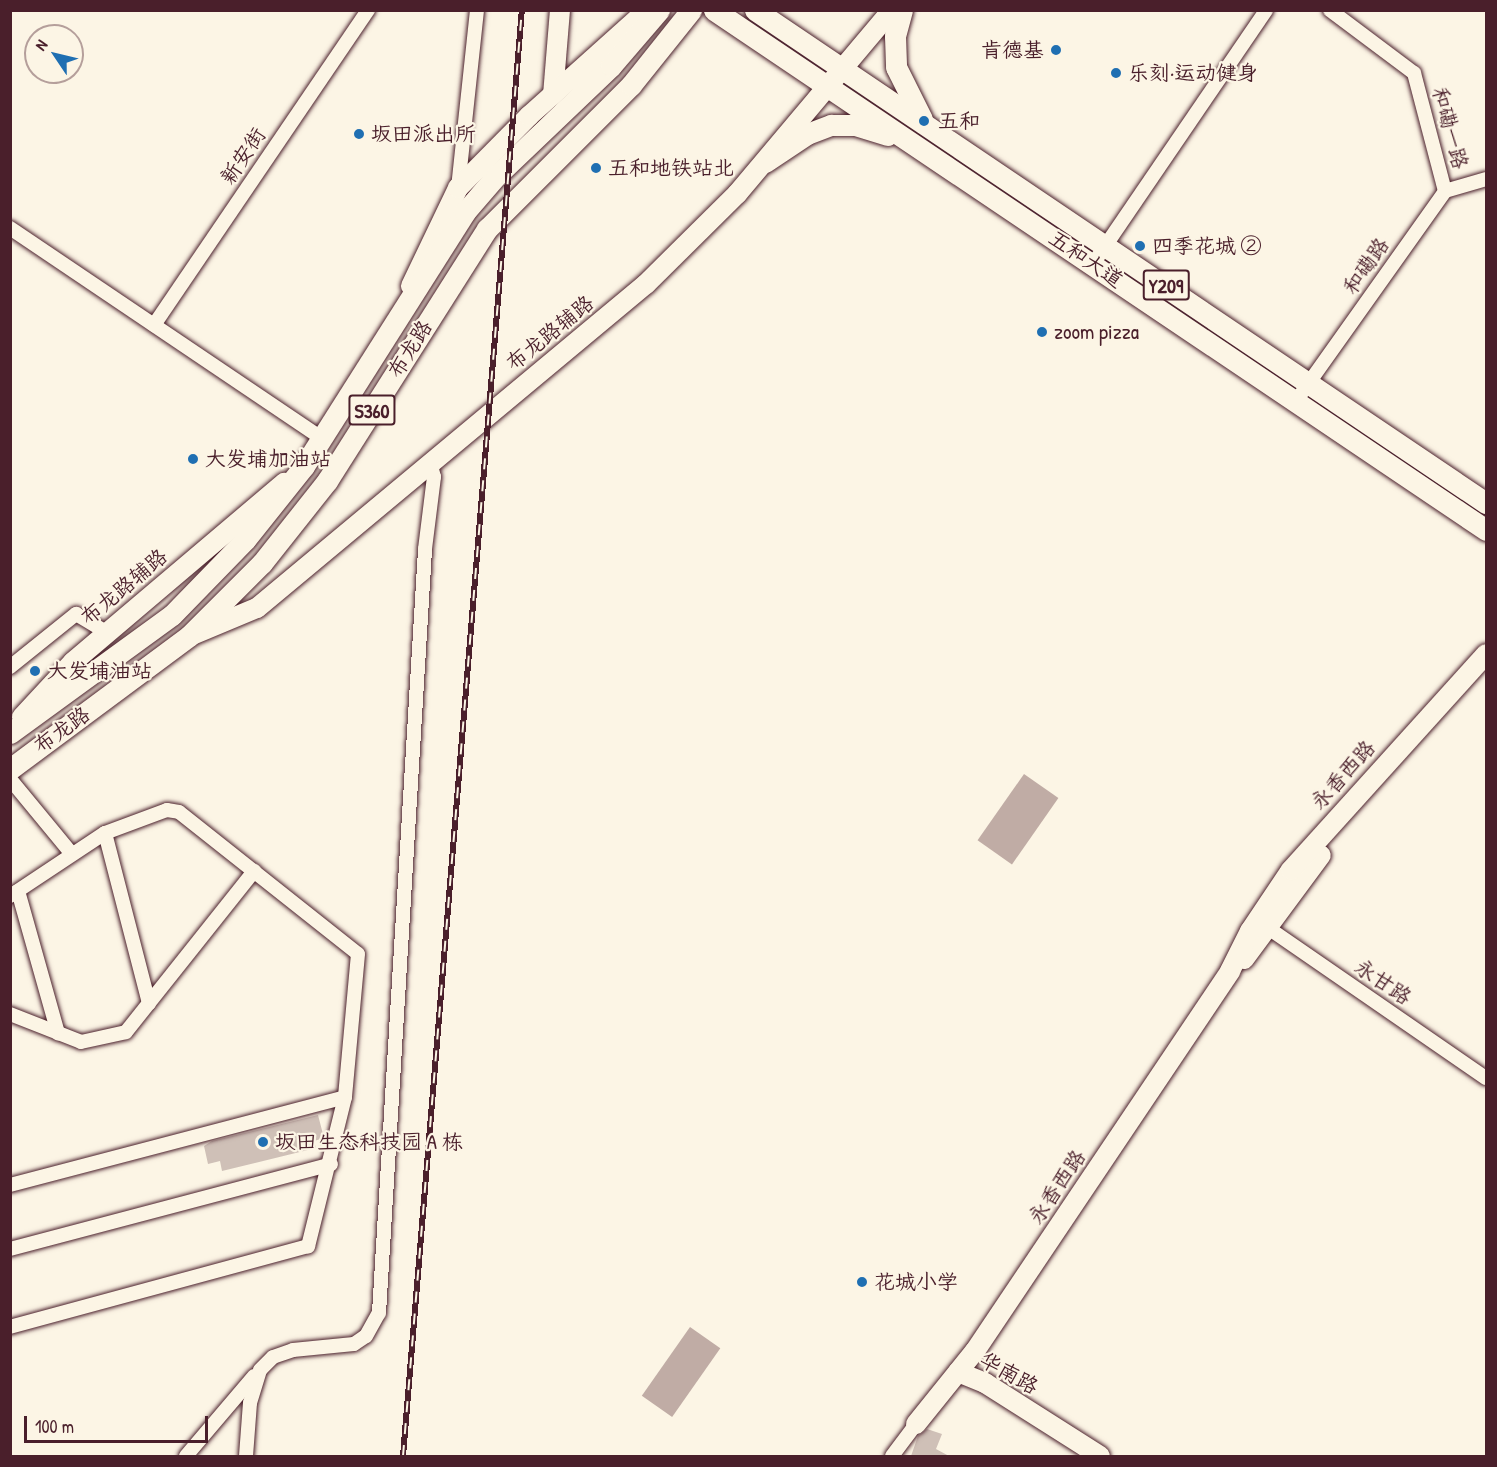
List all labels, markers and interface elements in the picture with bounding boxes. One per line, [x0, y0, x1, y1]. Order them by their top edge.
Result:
north arrow [24, 24, 84, 84]
text: N [29, 35, 52, 55]
place label: 肯德基 [981, 37, 1044, 63]
marker: 肯德基 [1049, 43, 1063, 57]
place label: 乐刻·运动健身 [1128, 60, 1258, 86]
marker: 乐刻·运动健身 [1109, 66, 1123, 80]
street label: 和磡一路 [1427, 84, 1473, 172]
place label: 五和 [938, 108, 980, 134]
marker: 五和 [915, 112, 933, 130]
place label: 坂田派出所 [371, 121, 476, 147]
street label: 新安街 [215, 123, 271, 189]
marker: 坂田派出所 [352, 127, 366, 141]
place label: 五和地铁站北 [608, 155, 734, 181]
marker: 五和地铁站北 [589, 161, 603, 175]
street label: 五和大道 [1044, 225, 1128, 293]
place label: 四季花城 ② [1152, 233, 1262, 259]
street label: 和磡路 [1338, 233, 1394, 299]
marker: 四季花城 ② [1133, 239, 1147, 253]
road number: Y209 [1142, 268, 1190, 302]
street label: 布龙路辅路 [501, 290, 599, 376]
street label: 布龙路 [383, 316, 437, 382]
place label: zoom pizza [1054, 319, 1139, 345]
marker: zoom pizza [1035, 325, 1049, 339]
road number: S360 [348, 393, 396, 427]
place label: 大发埔加油站 [205, 446, 331, 472]
marker: 大发埔加油站 [186, 452, 200, 466]
street label: 布龙路辅路 [76, 544, 172, 630]
place label: 大发埔油站 [47, 658, 152, 684]
marker: 大发埔油站 [28, 664, 42, 678]
street label: 布龙路 [29, 701, 95, 759]
street label: 永香西路 [1306, 735, 1380, 815]
street label: 永甘路 [1350, 954, 1416, 1010]
place label: 坂田生态科技园 A 栋 [275, 1129, 463, 1155]
marker: 坂田生态科技园 A 栋 [256, 1135, 270, 1149]
street label: 永香西路 [1023, 1145, 1091, 1229]
place label: 花城小学 [874, 1269, 958, 1295]
marker: 花城小学 [855, 1275, 869, 1289]
street label: 华南路 [975, 1347, 1043, 1399]
scale bar [27, 1404, 212, 1442]
text: 100 m [35, 1414, 74, 1439]

